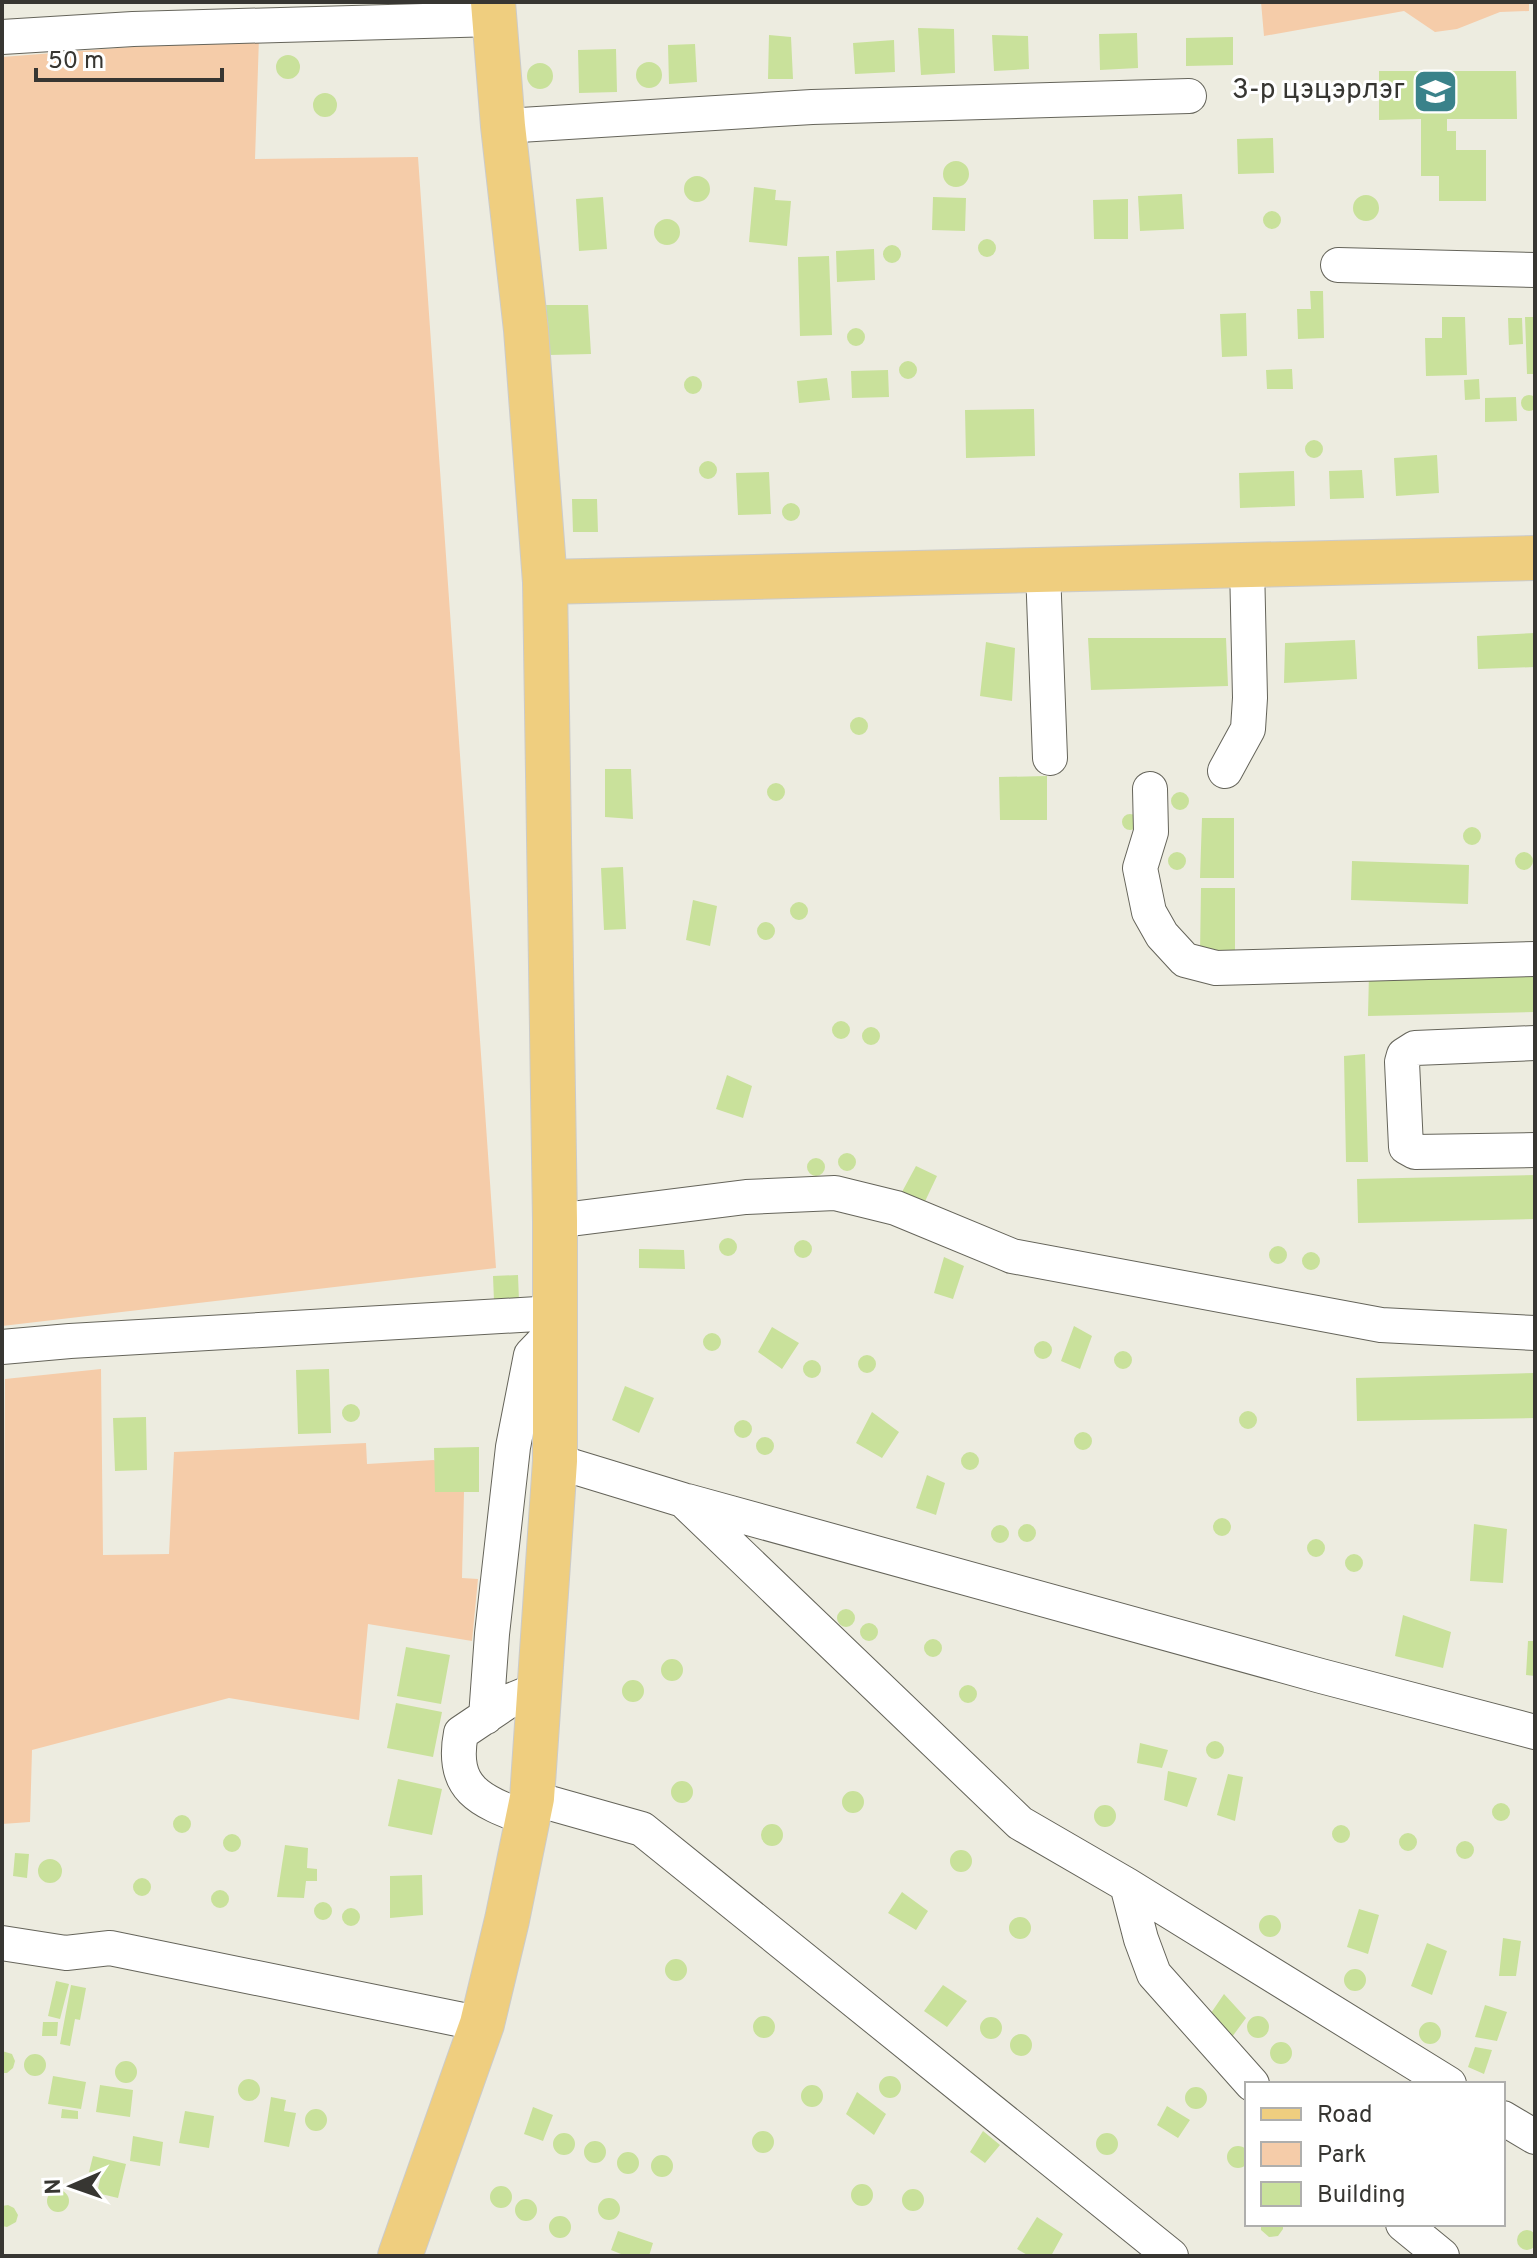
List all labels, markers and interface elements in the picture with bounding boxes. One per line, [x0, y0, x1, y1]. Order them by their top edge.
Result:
scale bar [36, 32, 222, 82]
text: 50 m [48, 47, 104, 77]
school or university icon: 3-р цэцэрлэг [1412, 67, 1460, 115]
place label: 3-р цэцэрлэг [1232, 73, 1405, 109]
legend [1245, 2082, 1505, 2226]
text: Road [1317, 2101, 1373, 2131]
text: Park [1317, 2141, 1367, 2171]
north arrow [32, 2146, 112, 2226]
text: N [41, 2178, 68, 2195]
text: Building [1317, 2181, 1406, 2211]

